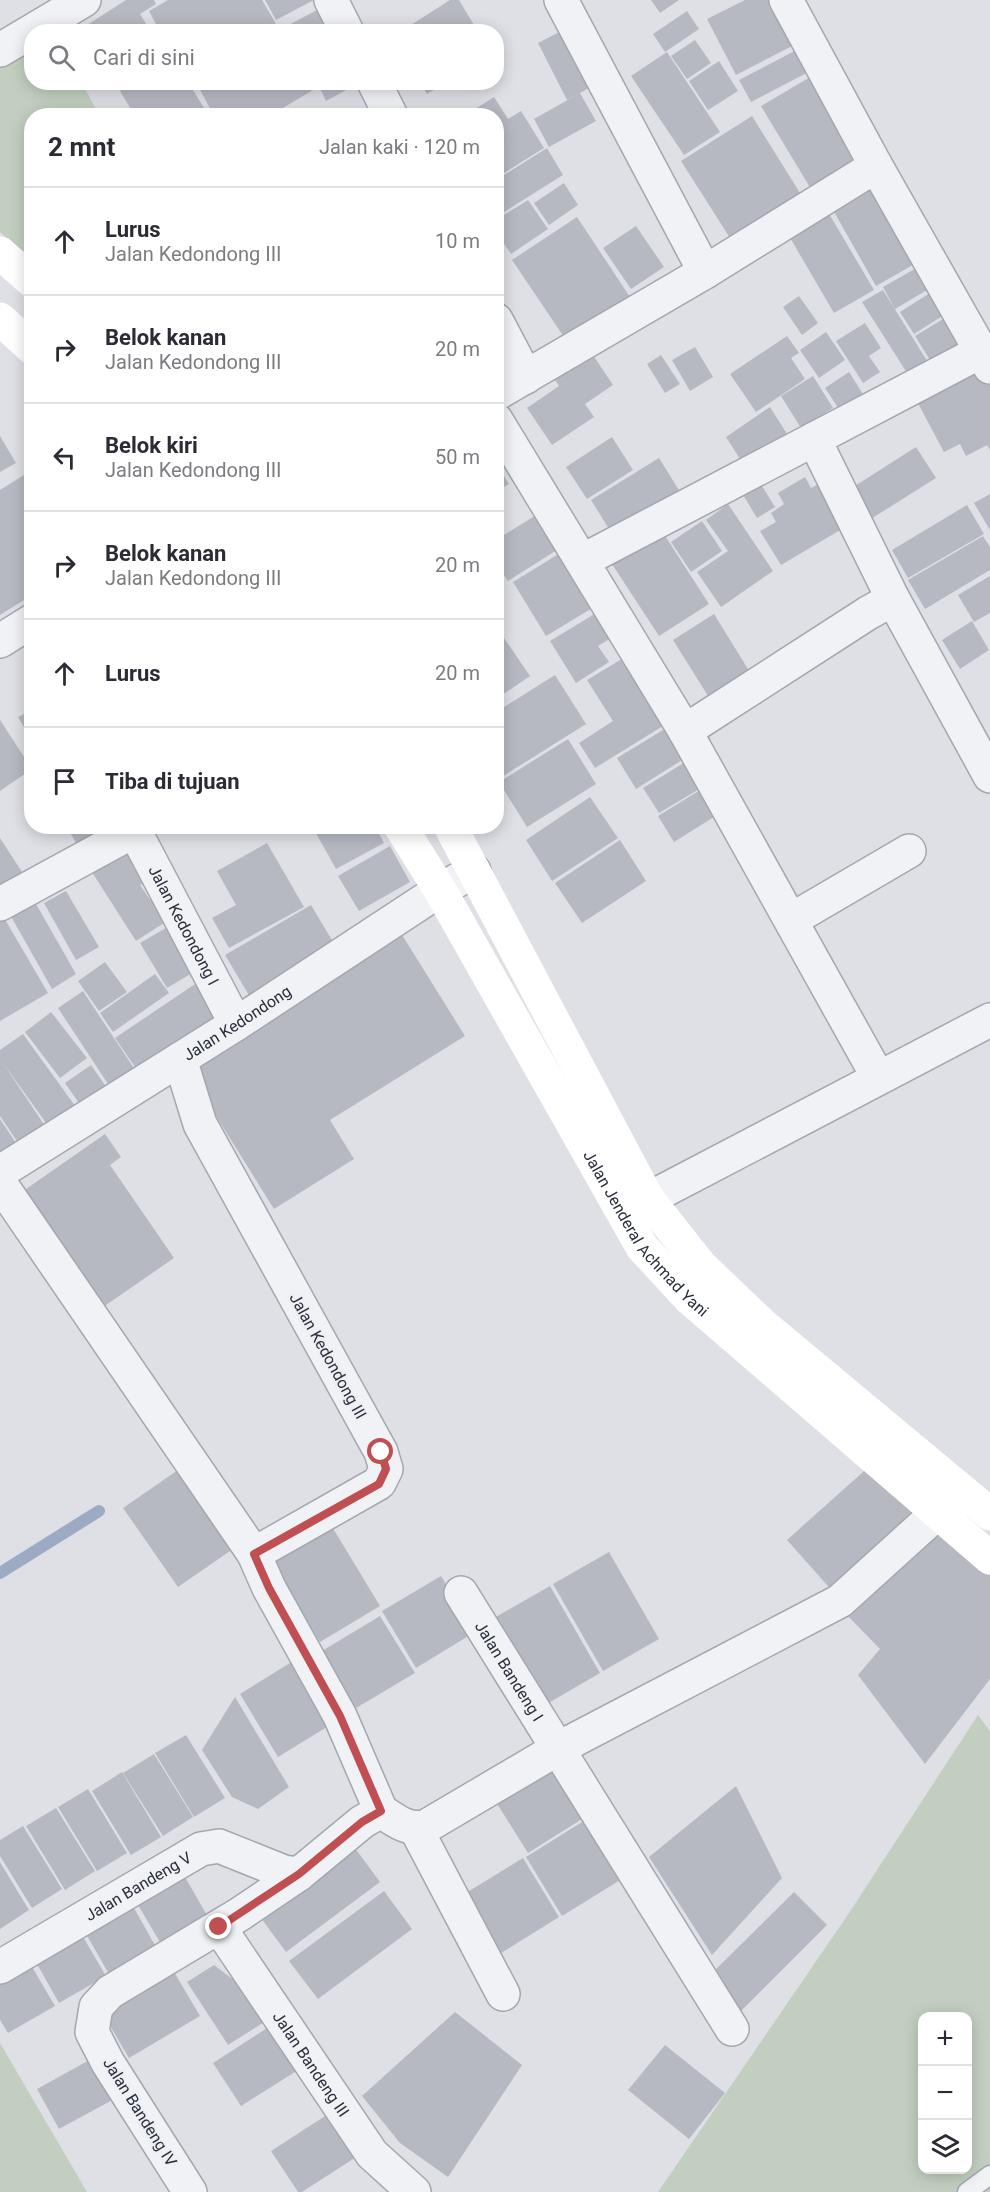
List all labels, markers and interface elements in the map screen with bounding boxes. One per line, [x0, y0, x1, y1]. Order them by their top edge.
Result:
search box [24, 24, 504, 90]
icon: search [45, 41, 78, 74]
text: Cari di sini [93, 45, 195, 70]
text: 2 mnt [48, 132, 115, 162]
text: Jalan kaki · 120 m [319, 135, 480, 159]
text: Lurus [105, 217, 161, 242]
icon: ahead [48, 225, 81, 258]
text: 10 m [435, 229, 480, 253]
text: Jalan Kedondong III [105, 242, 282, 266]
text: Belok kanan [105, 325, 226, 350]
icon: right [48, 333, 81, 366]
text: 20 m [435, 337, 480, 361]
text: Jalan Kedondong III [105, 350, 282, 374]
text: Belok kiri [105, 433, 198, 458]
icon: left [48, 441, 81, 474]
text: 50 m [435, 445, 480, 469]
text: Jalan Kedondong III [105, 458, 282, 482]
text: Belok kanan [105, 541, 226, 566]
icon: right [48, 549, 81, 582]
text: 20 m [435, 553, 480, 577]
text: Jalan Kedondong III [105, 566, 282, 590]
icon: ahead [48, 657, 81, 690]
text: Lurus [105, 661, 161, 686]
text: 20 m [435, 661, 480, 685]
icon: arrive [48, 765, 81, 798]
text: Tiba di tujuan [105, 769, 240, 794]
street label: Jalan Kedondong I [145, 862, 223, 988]
street label: Jalan Kedondong [180, 981, 294, 1064]
street label: Jalan Jenderal Achmad Yani [580, 1147, 713, 1320]
street label: Jalan Kedondong III [285, 1290, 371, 1422]
route start [367, 1438, 393, 1464]
street label: Jalan Bandeng I [471, 1618, 548, 1725]
street label: Jalan Bandeng V [81, 1847, 195, 1925]
route end [205, 1913, 231, 1939]
street label: Jalan Bandeng III [269, 2008, 353, 2120]
map controls [918, 2012, 972, 2174]
button: + [918, 2012, 972, 2066]
street label: Jalan Bandeng IV [99, 2054, 181, 2170]
button: − [918, 2066, 972, 2120]
button: layers [918, 2120, 972, 2174]

